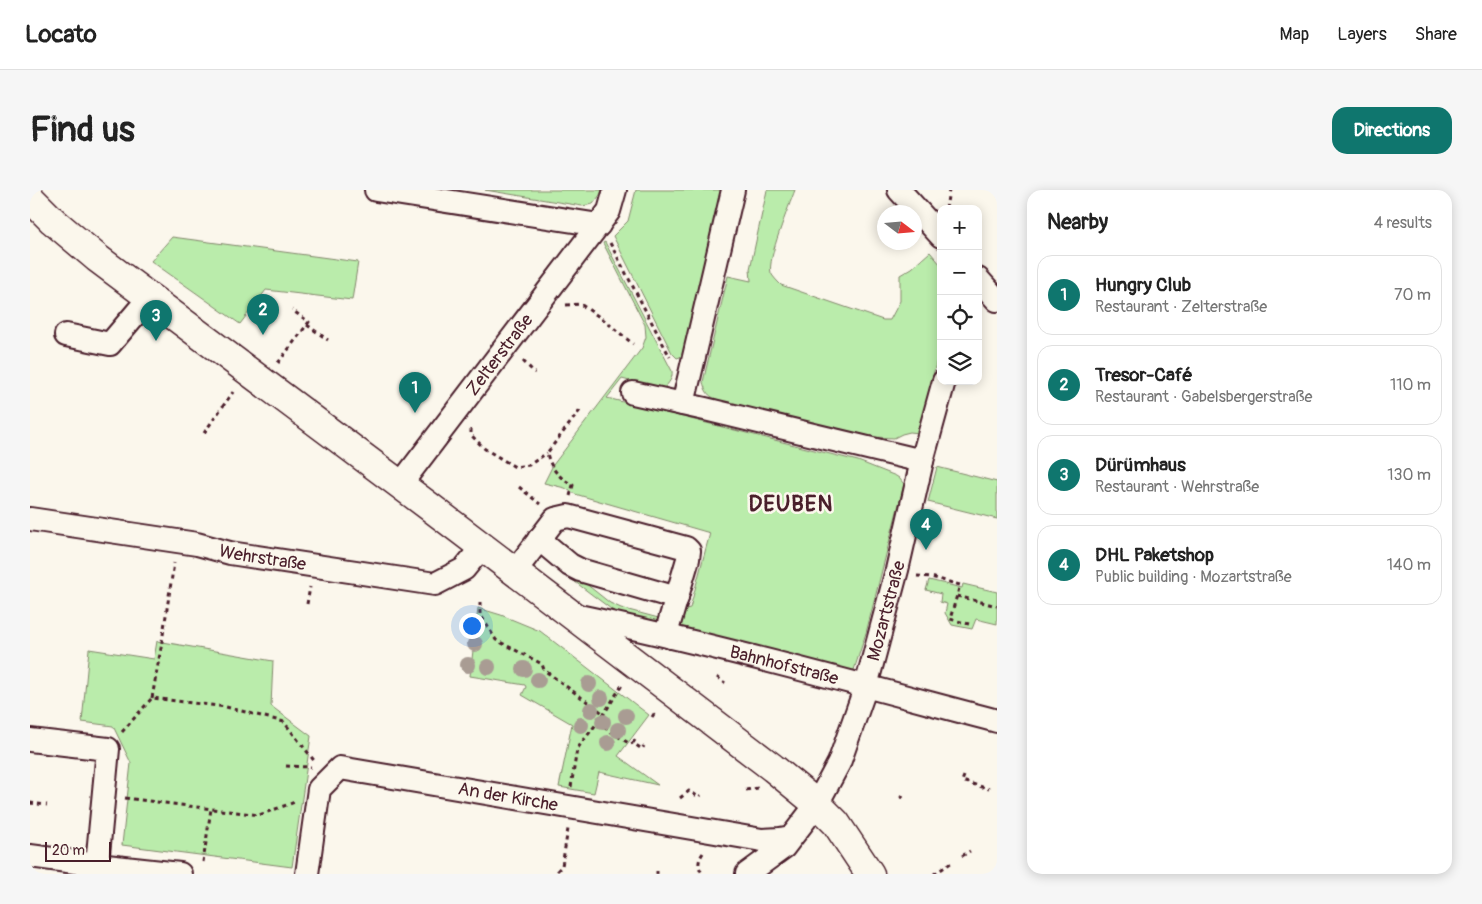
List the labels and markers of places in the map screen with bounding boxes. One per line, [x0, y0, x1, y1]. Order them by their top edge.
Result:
pin: 2 [247, 294, 279, 335]
pin: 3 [140, 300, 172, 341]
pin: 1 [399, 372, 431, 413]
pin: 4 [910, 509, 942, 550]

